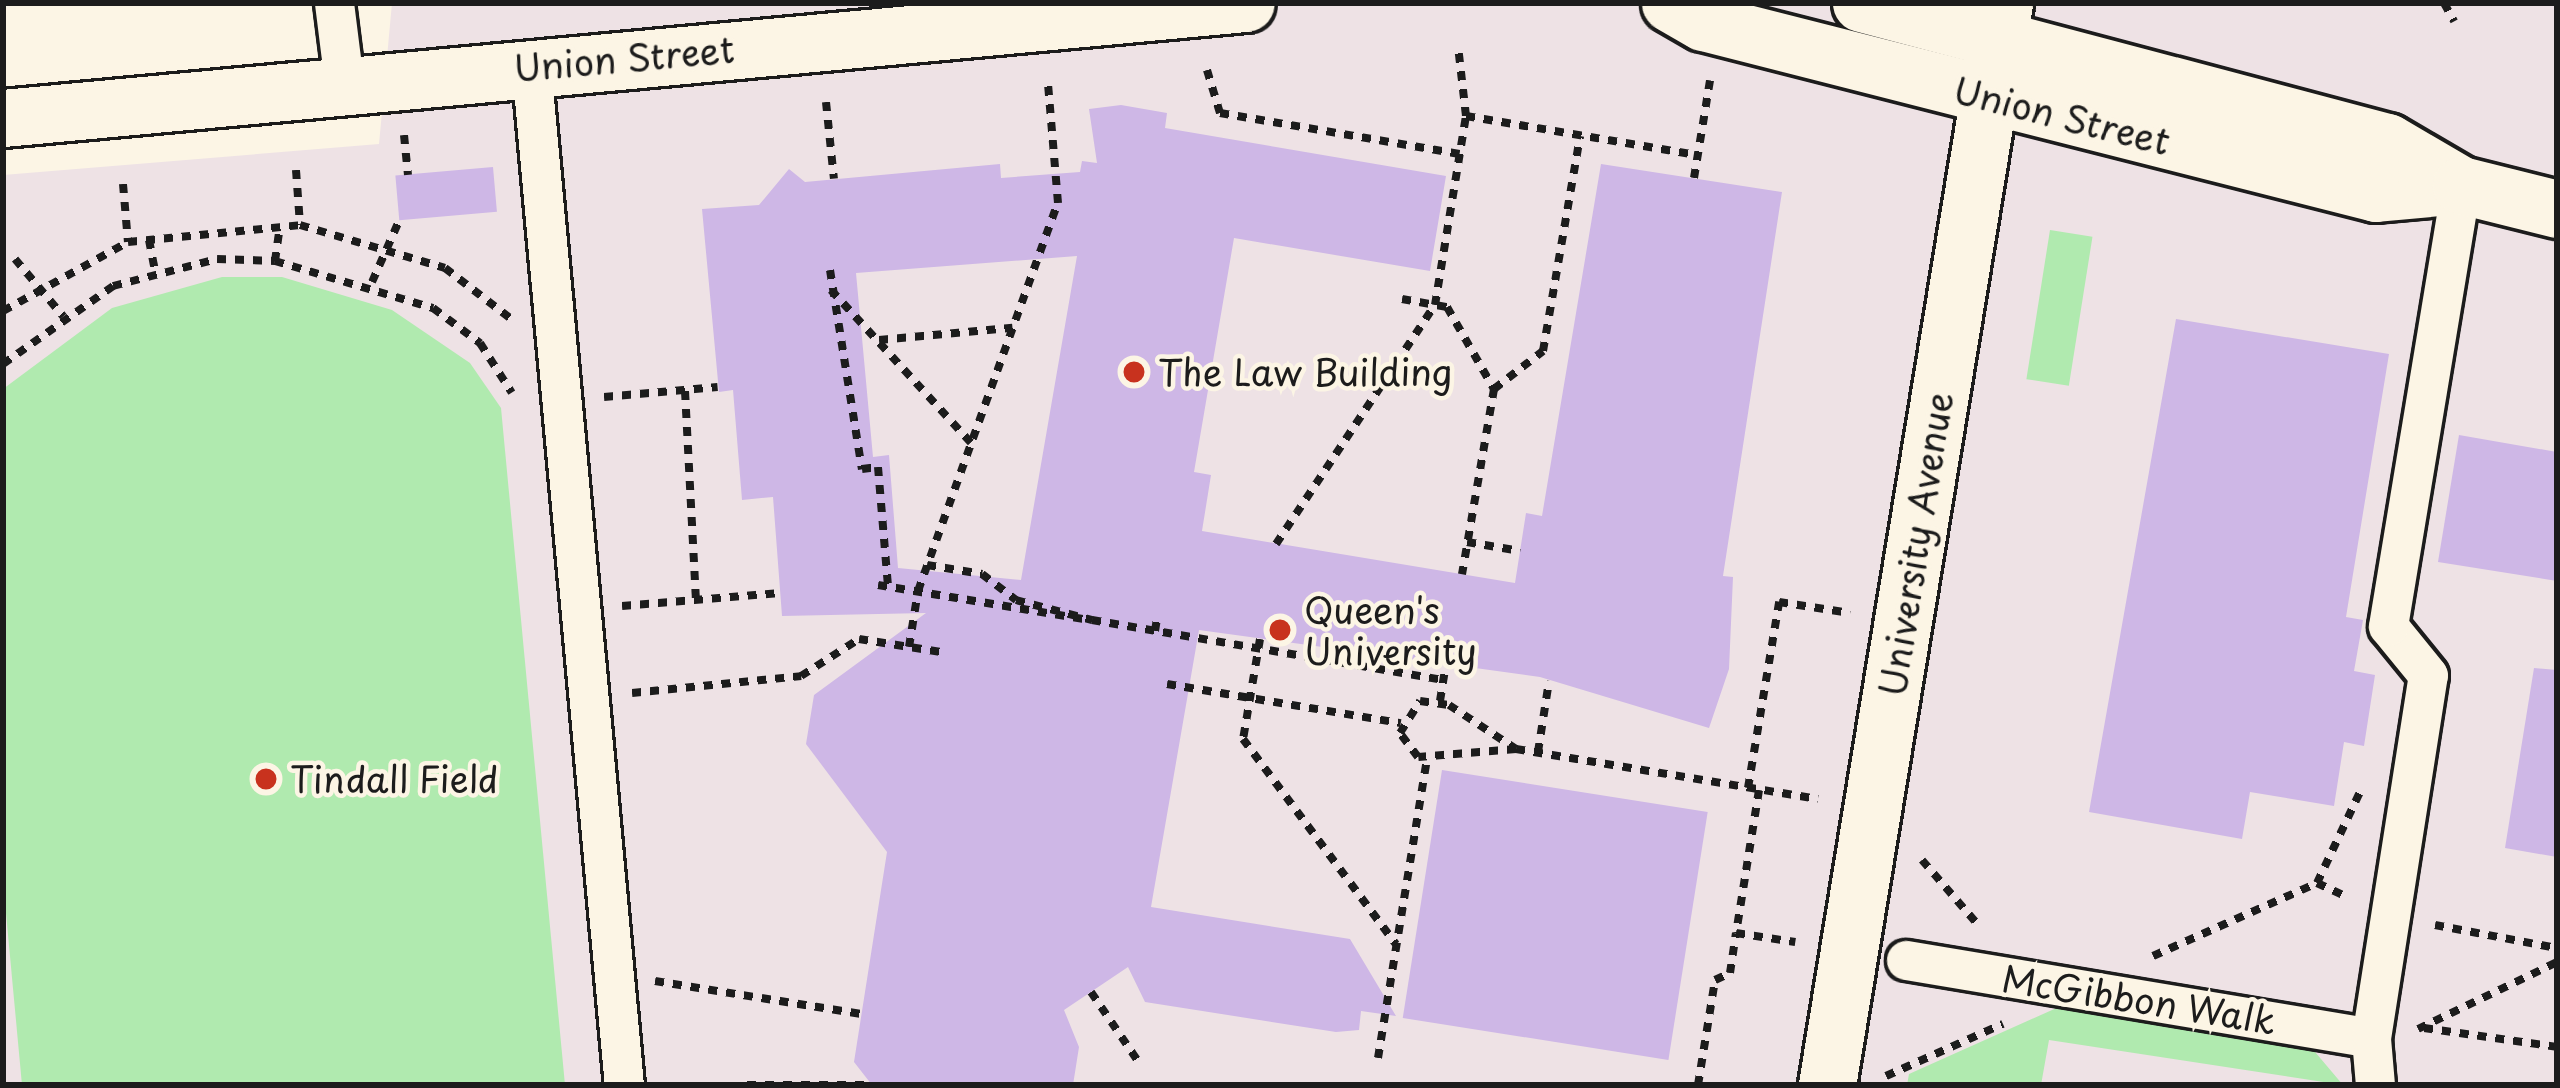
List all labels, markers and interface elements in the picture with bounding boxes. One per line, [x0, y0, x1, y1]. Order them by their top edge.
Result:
street label: Union Street [512, 27, 736, 89]
street label: Union Street [1950, 67, 2174, 163]
place label: The Law Building [1158, 350, 1457, 394]
marker: The Law Building [1121, 359, 1147, 385]
street label: University Avenue [1870, 389, 1960, 699]
place label: Queen's University [1304, 587, 1477, 672]
marker: Queen's University [1267, 617, 1293, 643]
place label: Tindall Field [290, 757, 501, 801]
marker: Tindall Field [253, 766, 279, 792]
street label: McGibbon Walk [1998, 956, 2280, 1042]

